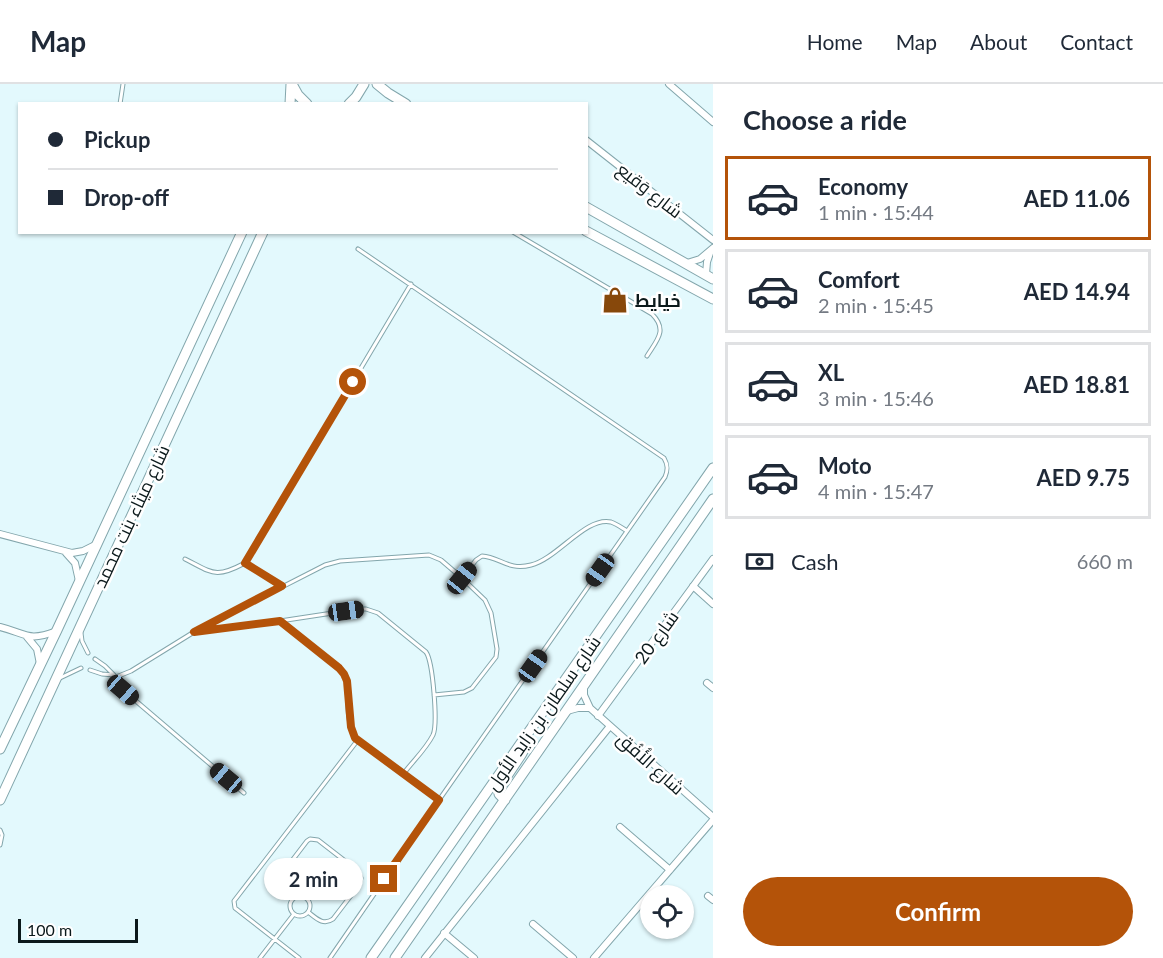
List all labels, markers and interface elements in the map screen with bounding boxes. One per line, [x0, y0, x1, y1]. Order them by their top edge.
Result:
text: Map [30, 24, 86, 58]
text: Home [807, 29, 863, 54]
text: Map [896, 29, 937, 54]
text: About [970, 29, 1027, 54]
text: Contact [1060, 29, 1133, 54]
text: Choose a ride [743, 103, 907, 136]
text: Pickup [84, 126, 150, 153]
street label: شارع وَقيع [612, 158, 687, 224]
icon: car [746, 171, 800, 225]
text: Economy [818, 173, 908, 200]
text: Drop-off [84, 184, 169, 211]
text: AED 11.06 [1024, 185, 1130, 212]
text: 1 min · 15:44 [818, 200, 934, 224]
icon: car [746, 264, 800, 318]
text: Comfort [818, 266, 900, 293]
text: AED 14.94 [1024, 278, 1130, 305]
shop icon: خيايط [600, 285, 630, 315]
place label: خيايط [635, 289, 681, 311]
text: 2 min · 15:45 [818, 293, 934, 317]
icon: car [746, 357, 800, 411]
text: XL [818, 359, 844, 386]
route start [339, 368, 366, 395]
text: AED 18.81 [1024, 371, 1130, 398]
text: 3 min · 15:46 [818, 386, 934, 410]
street label: شارع ميثاء بنت محمد [88, 441, 176, 592]
icon: car [746, 450, 800, 504]
text: Moto [818, 452, 872, 479]
text: AED 9.75 [1036, 464, 1130, 491]
text: 4 min · 15:47 [818, 479, 934, 503]
icon: cash [743, 545, 776, 578]
text: Cash [791, 548, 838, 575]
text: 660 m [1077, 549, 1133, 573]
car [582, 550, 618, 590]
car [444, 558, 480, 598]
car [327, 600, 365, 622]
street label: شارع 20 [629, 606, 684, 669]
street label: شارع سلطان بن زايد الأول [481, 631, 606, 796]
car [515, 646, 551, 686]
car [104, 671, 142, 709]
street label: شارع الأُفُق [611, 726, 690, 800]
car [206, 760, 246, 796]
callout: 2 min [264, 858, 363, 900]
route end [370, 865, 397, 892]
text: 2 min [289, 867, 338, 891]
button: Confirm [743, 877, 1133, 946]
map controls [640, 885, 694, 939]
button: locate [640, 885, 694, 939]
scale bar [18, 916, 138, 944]
text: 100 m [27, 920, 72, 939]

